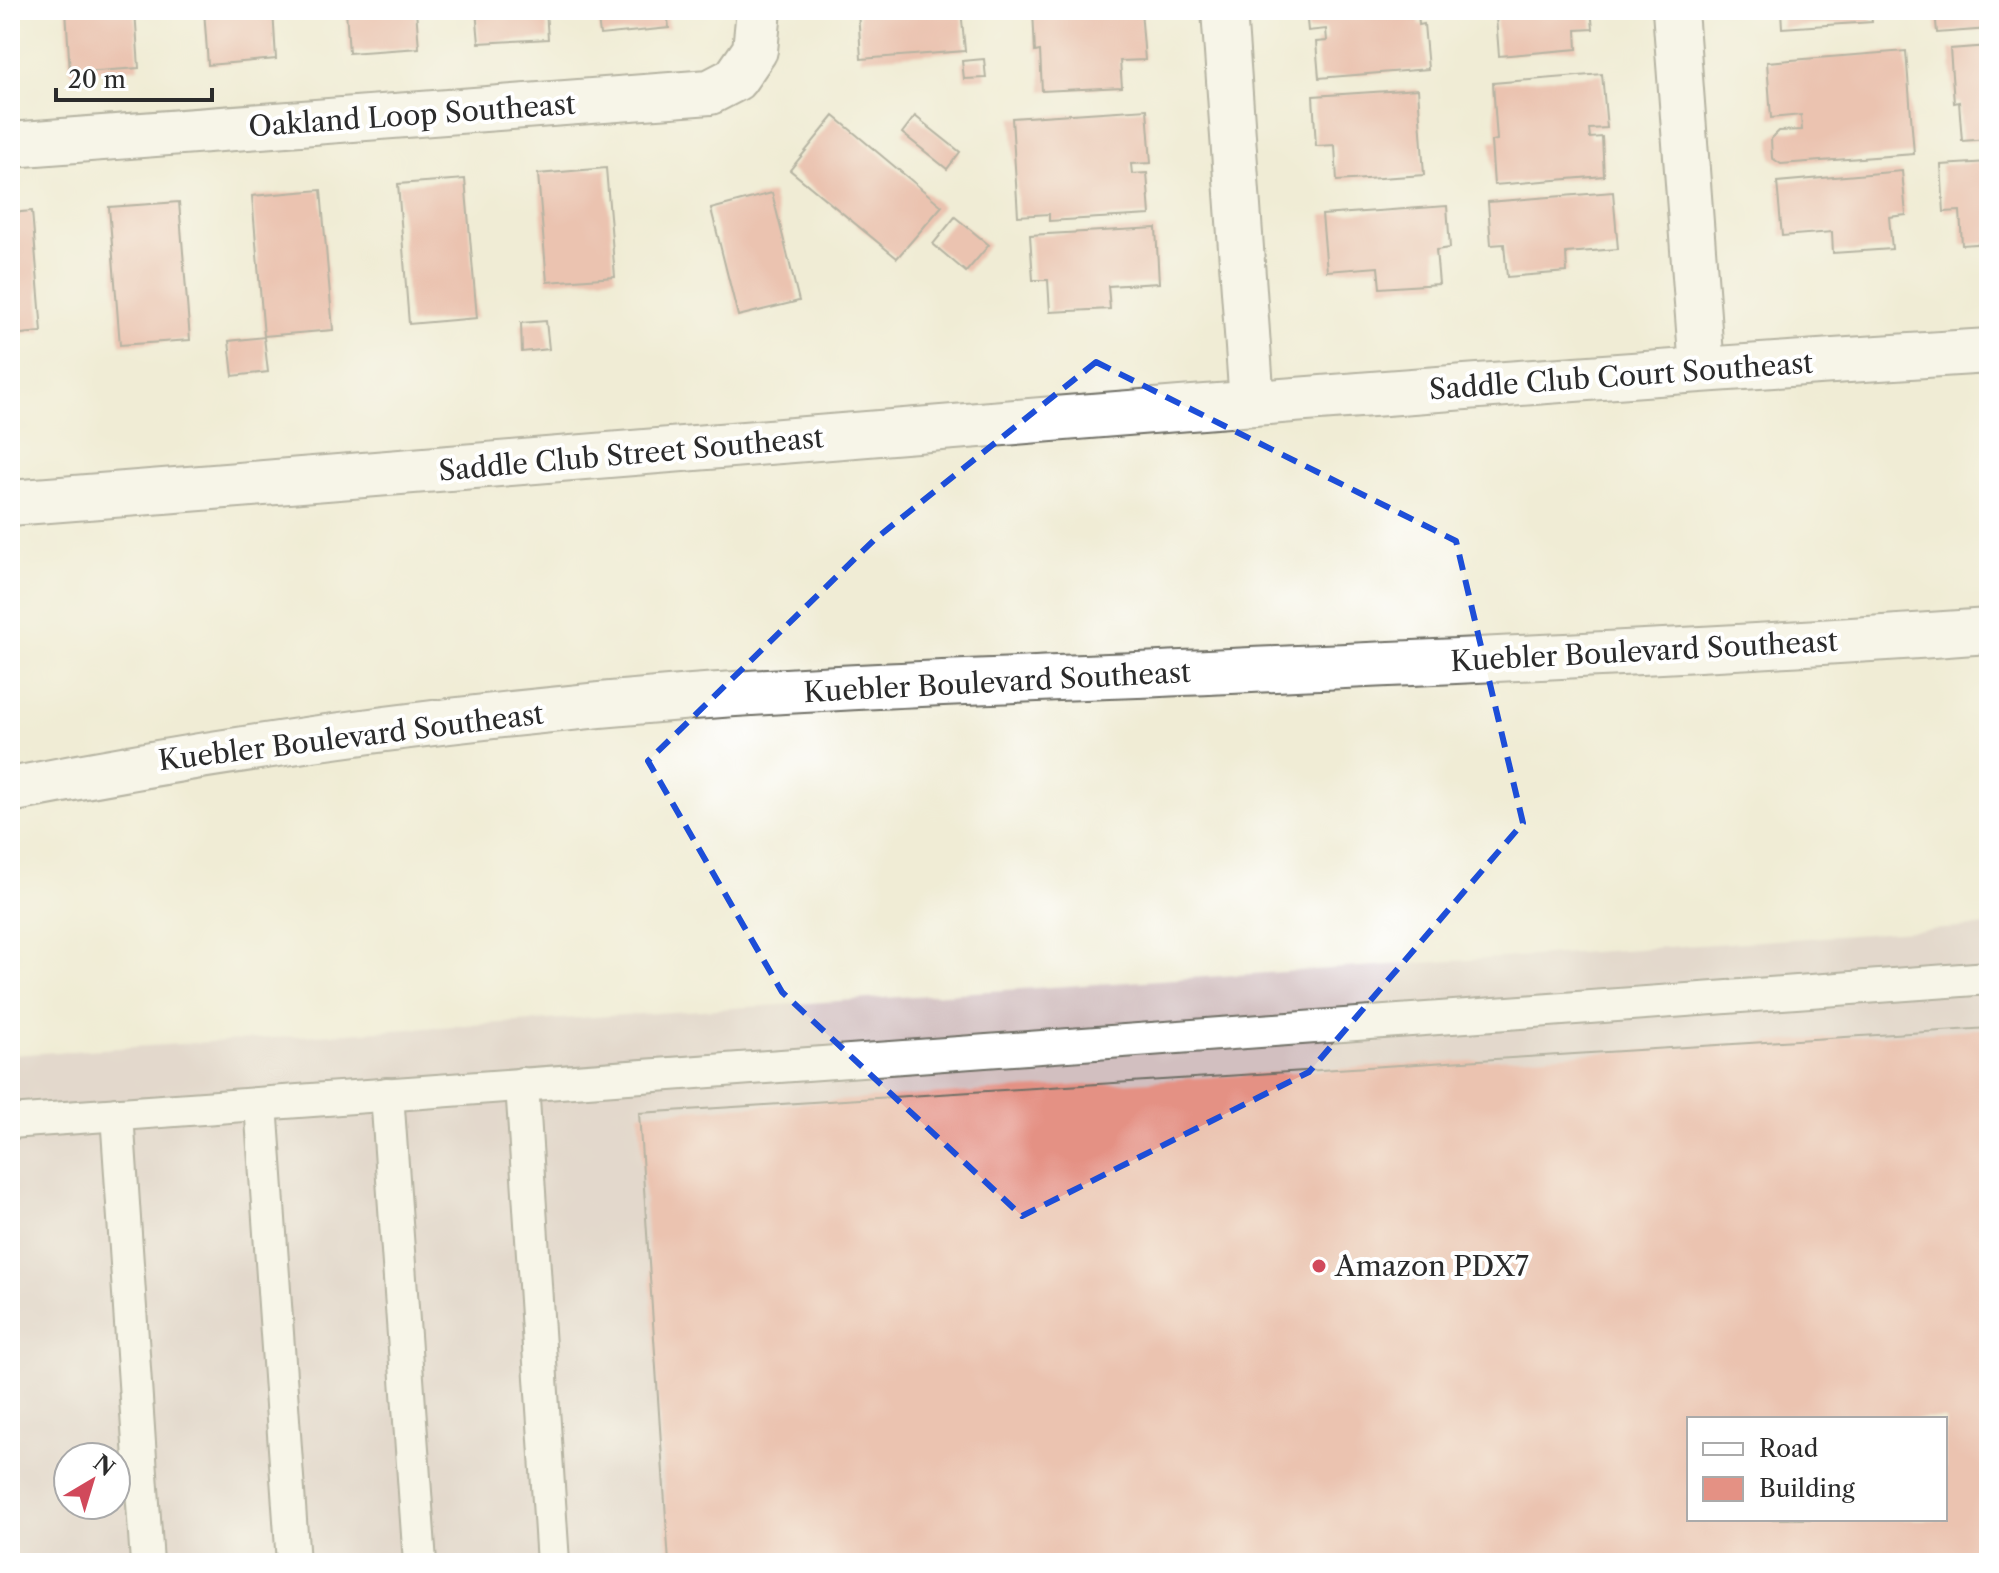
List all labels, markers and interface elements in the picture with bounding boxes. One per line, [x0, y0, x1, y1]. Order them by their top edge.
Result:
scale bar [56, 52, 212, 102]
text: 20 m [68, 65, 126, 94]
street label: Oakland Loop Southeast [247, 87, 577, 143]
street label: Saddle Club Court Southeast [1428, 346, 1814, 406]
street label: Saddle Club Street Southeast [437, 420, 825, 488]
street label: Kuebler Boulevard Southeast [1449, 624, 1839, 678]
street label: Kuebler Boulevard Southeast [802, 655, 1192, 709]
street label: Kuebler Boulevard Southeast [156, 696, 546, 778]
place label: Amazon PDX7 [1334, 1249, 1529, 1283]
marker: Amazon PDX7 [1310, 1257, 1328, 1275]
legend [1687, 1417, 1947, 1521]
text: Road [1759, 1434, 1819, 1463]
north arrow [52, 1441, 132, 1521]
text: N [88, 1449, 120, 1482]
text: Building [1759, 1474, 1855, 1503]

